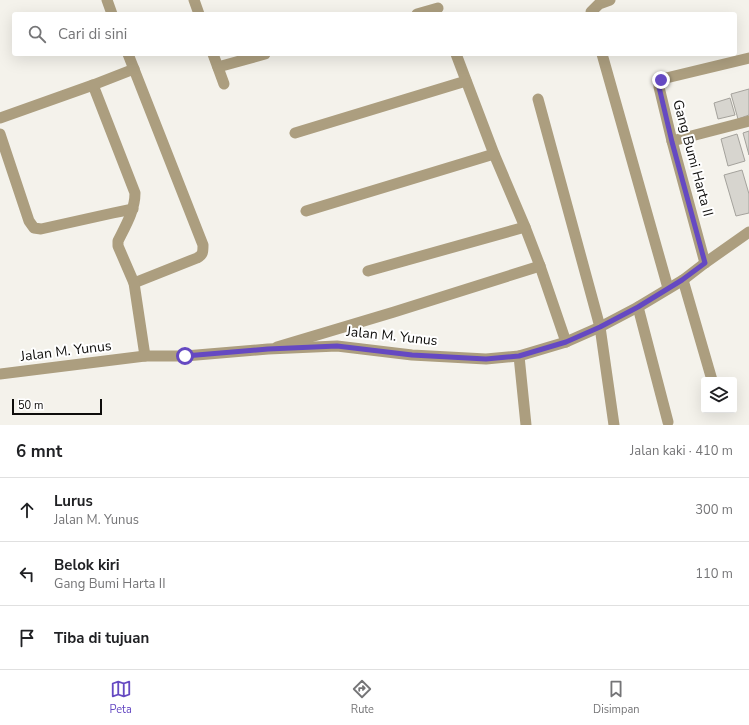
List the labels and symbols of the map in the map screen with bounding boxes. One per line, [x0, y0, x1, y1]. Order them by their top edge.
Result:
route end [652, 71, 670, 89]
street label: Gang Bumi Harta II [668, 98, 718, 218]
street label: Jalan M. Yunus [344, 322, 439, 350]
street label: Jalan M. Yunus [18, 336, 113, 366]
route start [176, 347, 194, 365]
scale bar [12, 397, 102, 416]

